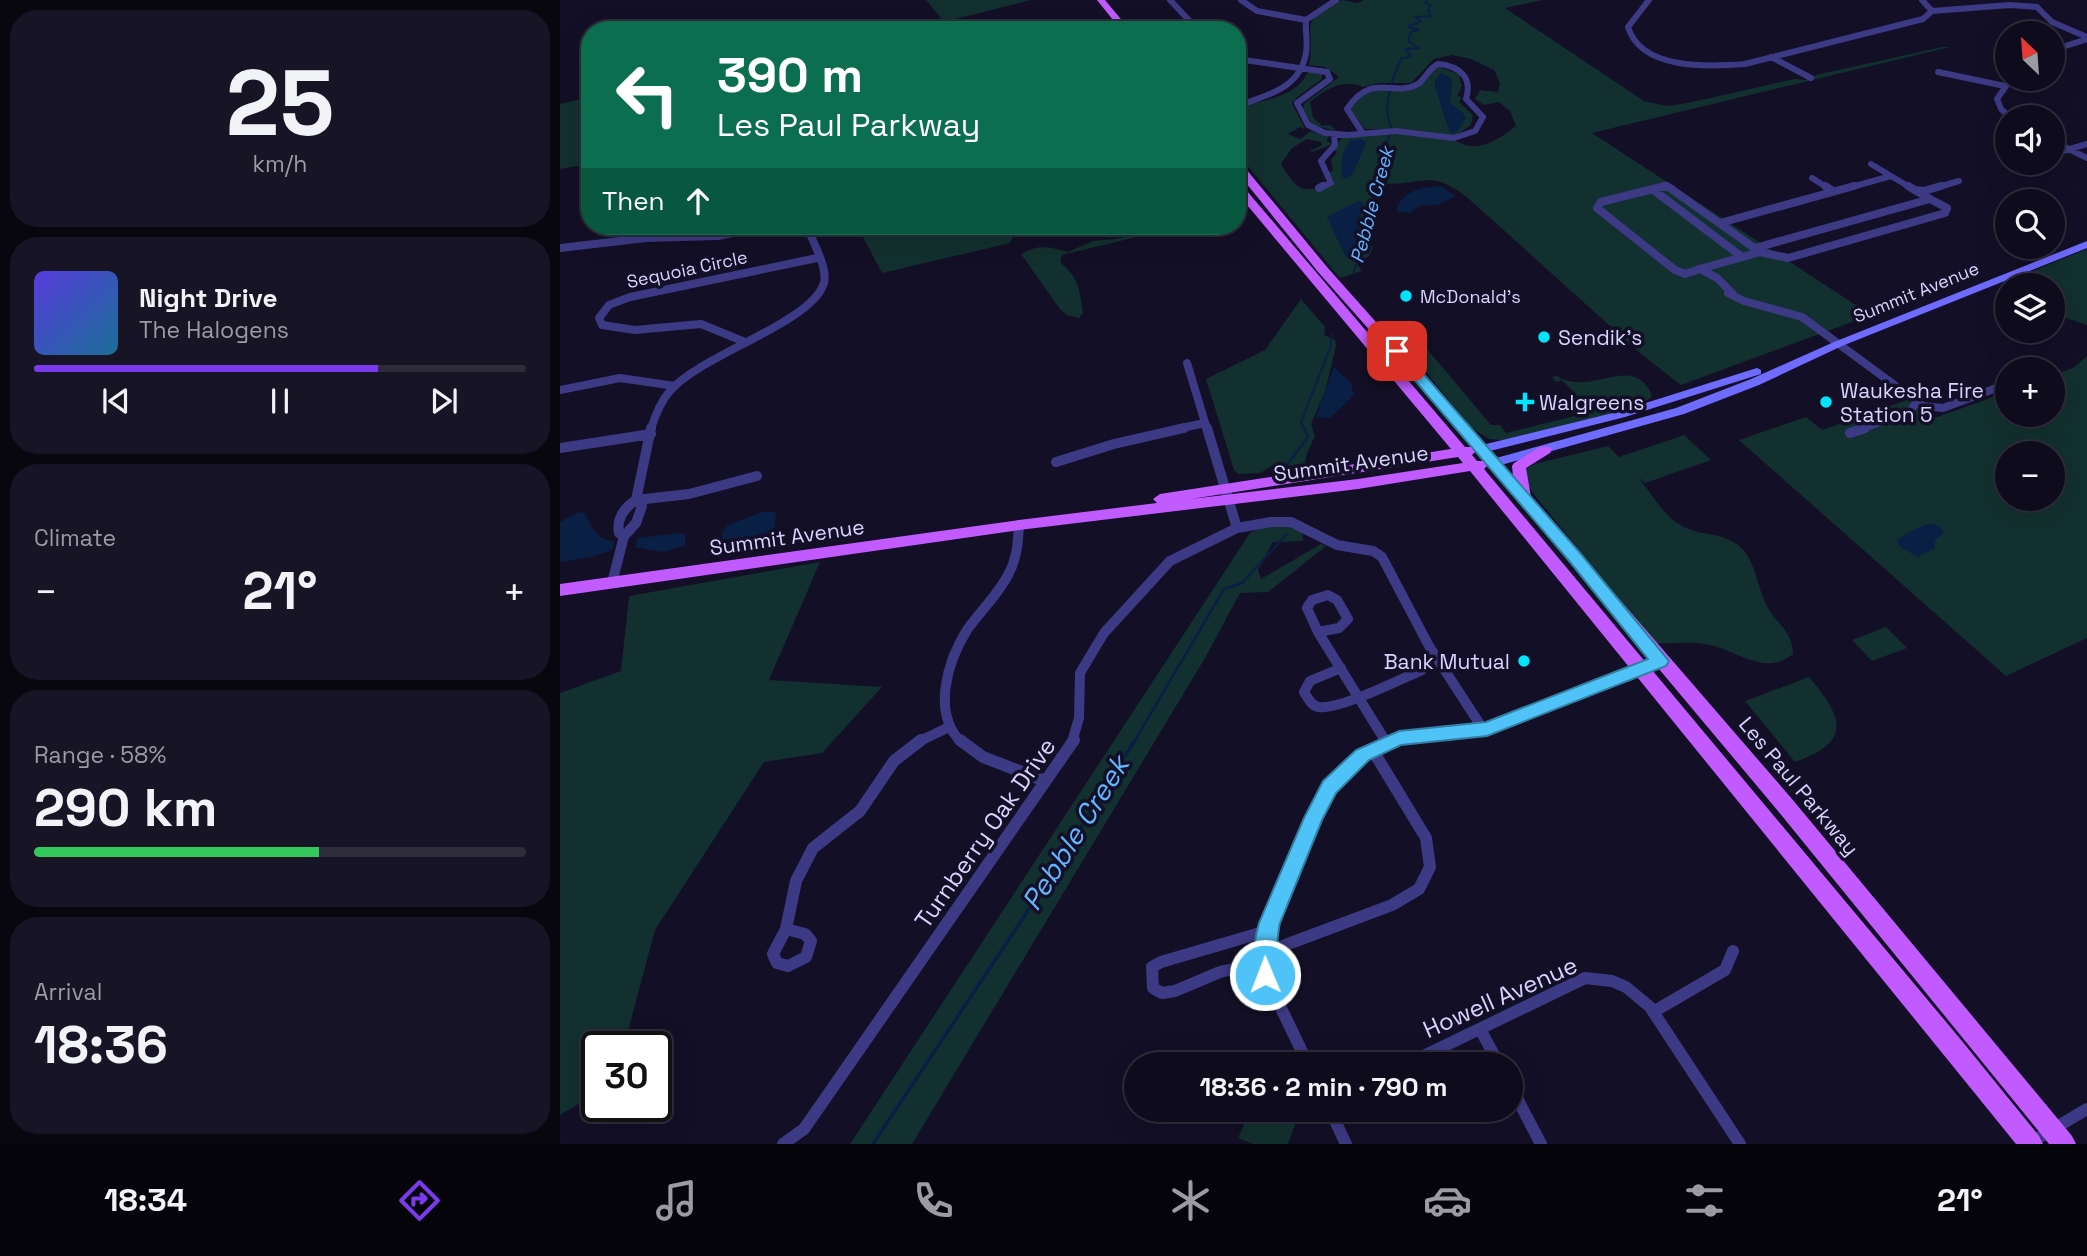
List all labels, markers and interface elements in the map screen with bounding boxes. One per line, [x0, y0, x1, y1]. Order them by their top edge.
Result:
north arrow [1995, 21, 2065, 91]
map controls [1995, 21, 2065, 511]
text: 390 m [717, 44, 863, 106]
text: 25 [226, 45, 334, 162]
icon: left [602, 49, 693, 140]
text: Les Paul Parkway [717, 105, 980, 145]
button: sound [1995, 105, 2065, 175]
water label: Pebble Creek [1344, 141, 1400, 266]
text: km/h [253, 149, 307, 179]
icon: ahead [679, 182, 717, 220]
text: Then [602, 184, 665, 218]
button: search [1995, 189, 2065, 259]
street label: Sequoia Circle [624, 245, 750, 293]
street label: Summit Avenue [1850, 256, 1982, 328]
button: layers [1995, 273, 2065, 343]
text: Night Drive [139, 281, 277, 315]
place label: McDonald's [1420, 285, 1521, 308]
marker: McDonald's [1398, 288, 1414, 304]
text: The Halogens [139, 315, 289, 345]
pin [1367, 321, 1427, 381]
place label: Sendik's [1558, 324, 1642, 351]
marker: Sendik's [1536, 329, 1552, 345]
icon: arrive [1378, 332, 1416, 370]
button: + [1995, 357, 2065, 427]
place label: Waukesha Fire Station 5 [1840, 377, 1984, 428]
icon: previous [97, 382, 135, 420]
icon: pause [261, 382, 299, 420]
icon: next [425, 382, 463, 420]
place label: Walgreens [1539, 389, 1644, 416]
marker: Walgreens [1517, 394, 1533, 410]
marker: Waukesha Fire Station 5 [1818, 394, 1834, 410]
street label: Summit Avenue [1272, 439, 1430, 487]
button: − [1995, 441, 2065, 511]
street label: Summit Avenue [708, 513, 866, 561]
text: Climate [34, 523, 116, 553]
text: 21° [243, 558, 317, 624]
text: − [34, 568, 58, 616]
text: + [502, 568, 526, 616]
place label: Bank Mutual [1384, 648, 1510, 675]
marker: Bank Mutual [1516, 653, 1532, 669]
street label: Les Paul Parkway [1733, 711, 1865, 861]
street label: Turnberry Oak Drive [908, 732, 1062, 934]
text: Range · 58% [34, 740, 166, 770]
water label: Pebble Creek [1013, 746, 1138, 917]
text: 290 km [34, 775, 217, 841]
position arrow [1228, 938, 1302, 1012]
street label: Howell Avenue [1418, 949, 1582, 1045]
text: Arrival [34, 977, 102, 1007]
text: 18:36 [34, 1012, 168, 1078]
speed limit sign: 30 [581, 1031, 672, 1122]
text: 18:36 · 2 min · 790 m [1199, 1070, 1448, 1104]
icon: directions [395, 1176, 444, 1225]
icon: music [652, 1176, 701, 1225]
icon: phone [909, 1176, 958, 1225]
icon: climate [1166, 1176, 1215, 1225]
icon: car [1423, 1176, 1472, 1225]
icon: filters [1680, 1176, 1729, 1225]
text: 18:34 [104, 1180, 187, 1220]
text: 21° [1937, 1180, 1983, 1220]

